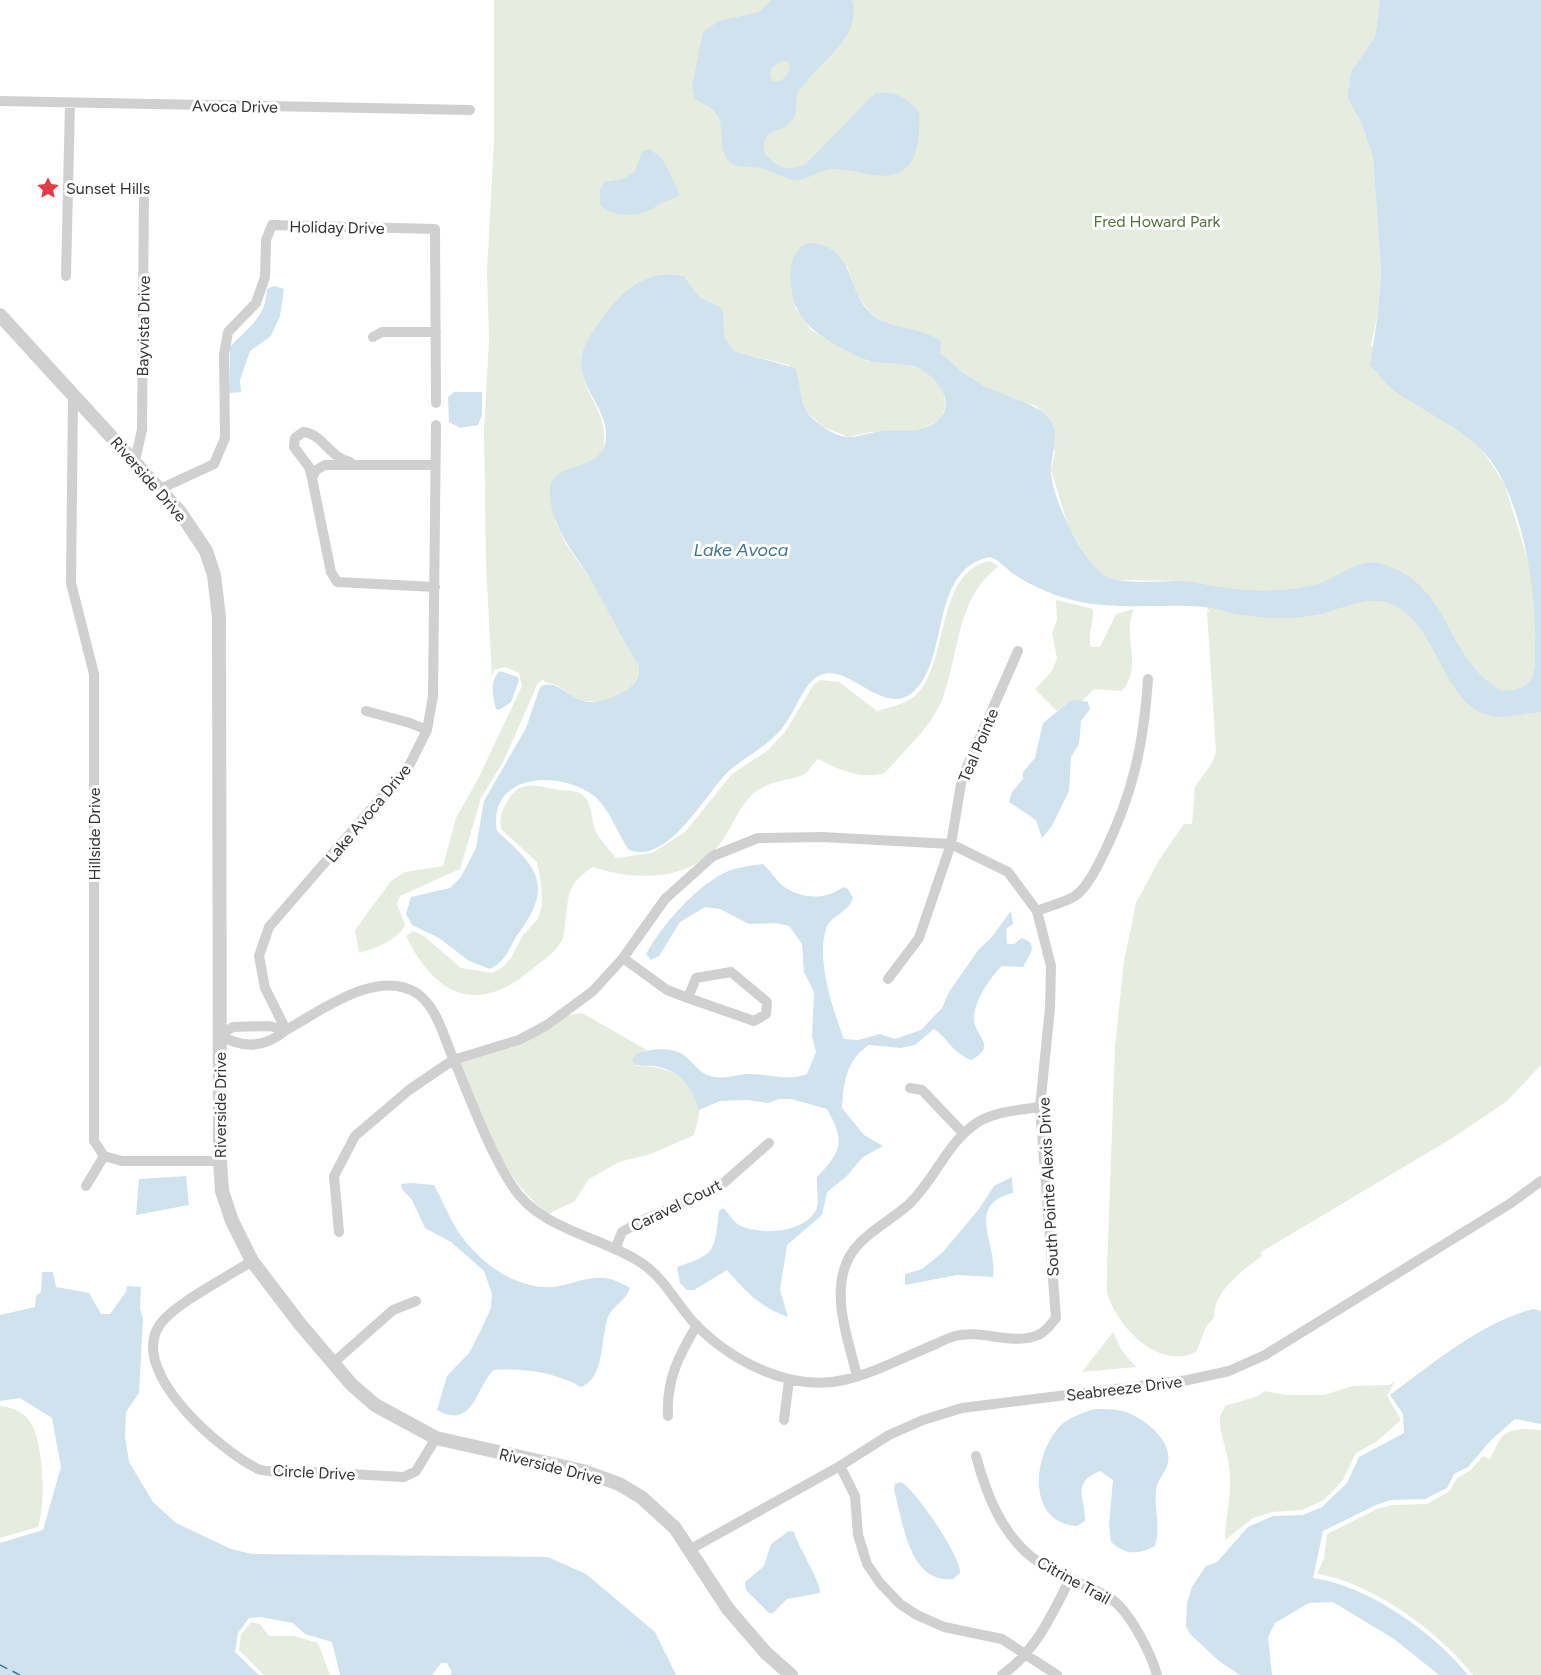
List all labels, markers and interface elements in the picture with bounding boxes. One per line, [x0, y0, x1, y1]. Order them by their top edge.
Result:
street label: Avoca Drive [192, 96, 278, 117]
place icon: Sunset Hills [35, 175, 61, 201]
place label: Sunset Hills [66, 179, 150, 198]
park label: Fred Howard Park [1094, 212, 1221, 231]
street label: Holiday Drive [289, 217, 385, 238]
street label: Bayvista Drive [133, 275, 154, 377]
street label: Riverside Drive [107, 433, 191, 526]
water label: Lake Avoca [694, 539, 789, 561]
street label: Teal Pointe [954, 705, 1003, 785]
street label: Lake Avoca Drive [322, 760, 415, 866]
street label: Hillside Drive [85, 787, 104, 881]
street label: Riverside Drive [211, 1052, 230, 1158]
street label: South Pointe Alexis Drive [1034, 1097, 1063, 1277]
street label: Caravel Court [628, 1175, 725, 1236]
street label: Seabreeze Drive [1065, 1372, 1183, 1405]
street label: Riverside Drive [497, 1444, 605, 1489]
street label: Circle Drive [272, 1461, 356, 1484]
street label: Citrine Trail [1034, 1553, 1114, 1608]

